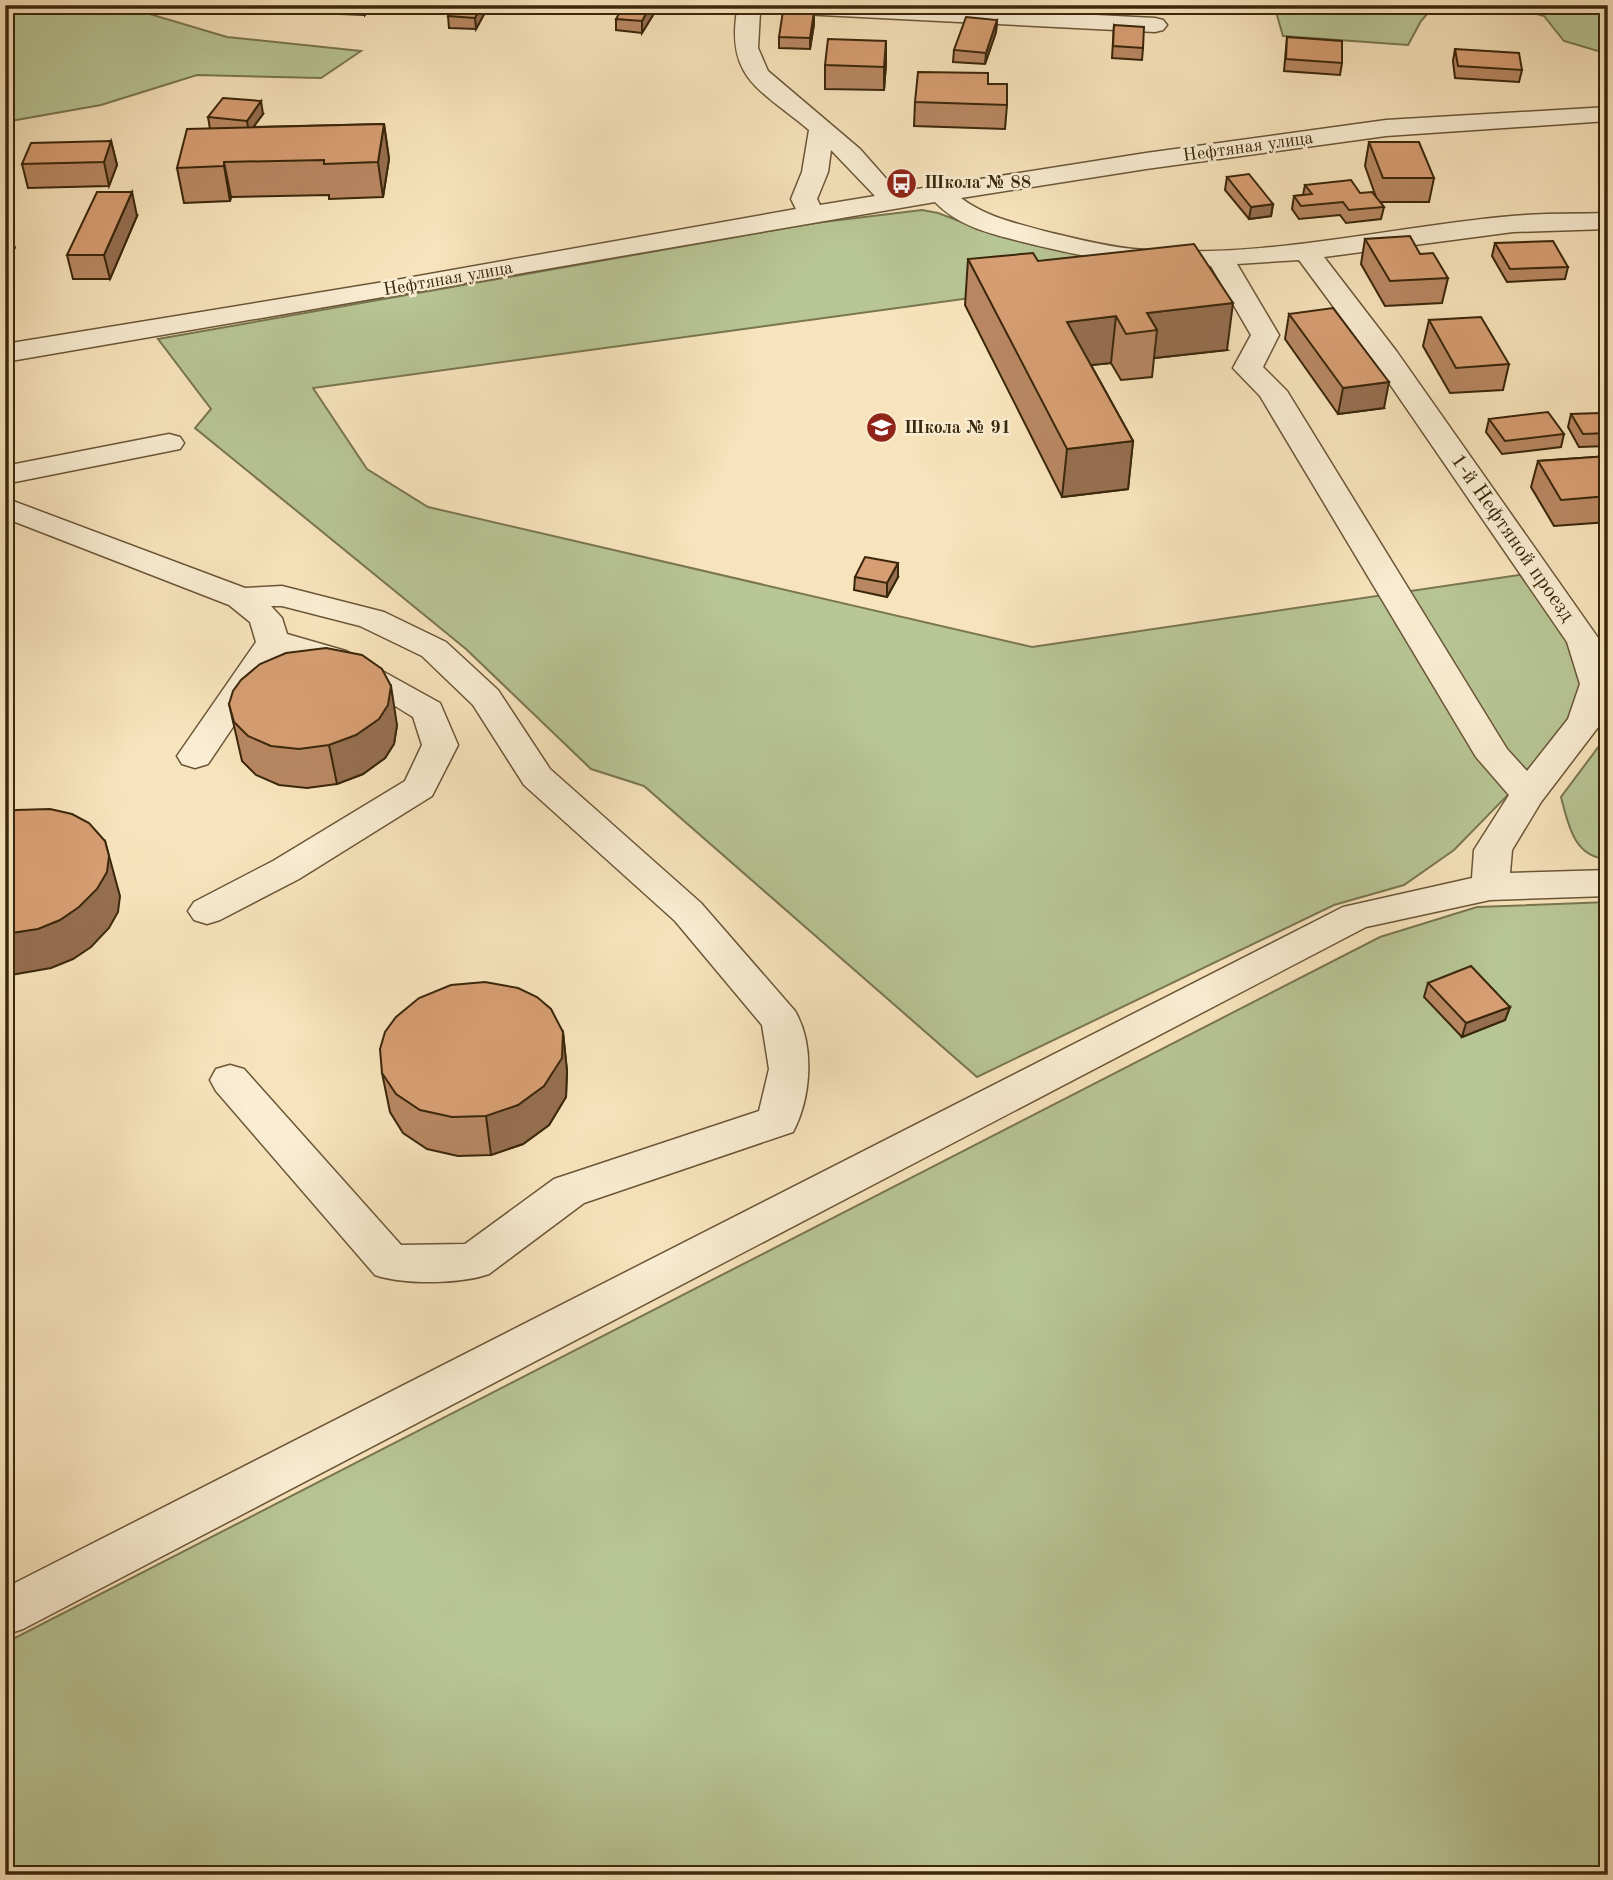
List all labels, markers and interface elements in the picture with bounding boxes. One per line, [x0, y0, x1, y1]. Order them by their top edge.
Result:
street label: Нефтяная улица [1182, 129, 1315, 166]
bus stop icon: Школа № 88 [884, 166, 918, 200]
place label: Школа № 88 [924, 174, 1031, 192]
street label: Нефтяная улица [382, 259, 515, 300]
school or university icon: Школа № 91 [864, 411, 898, 445]
place label: Школа № 91 [904, 419, 1011, 437]
street label: 1-й Нефтяной проезд [1446, 450, 1578, 626]

